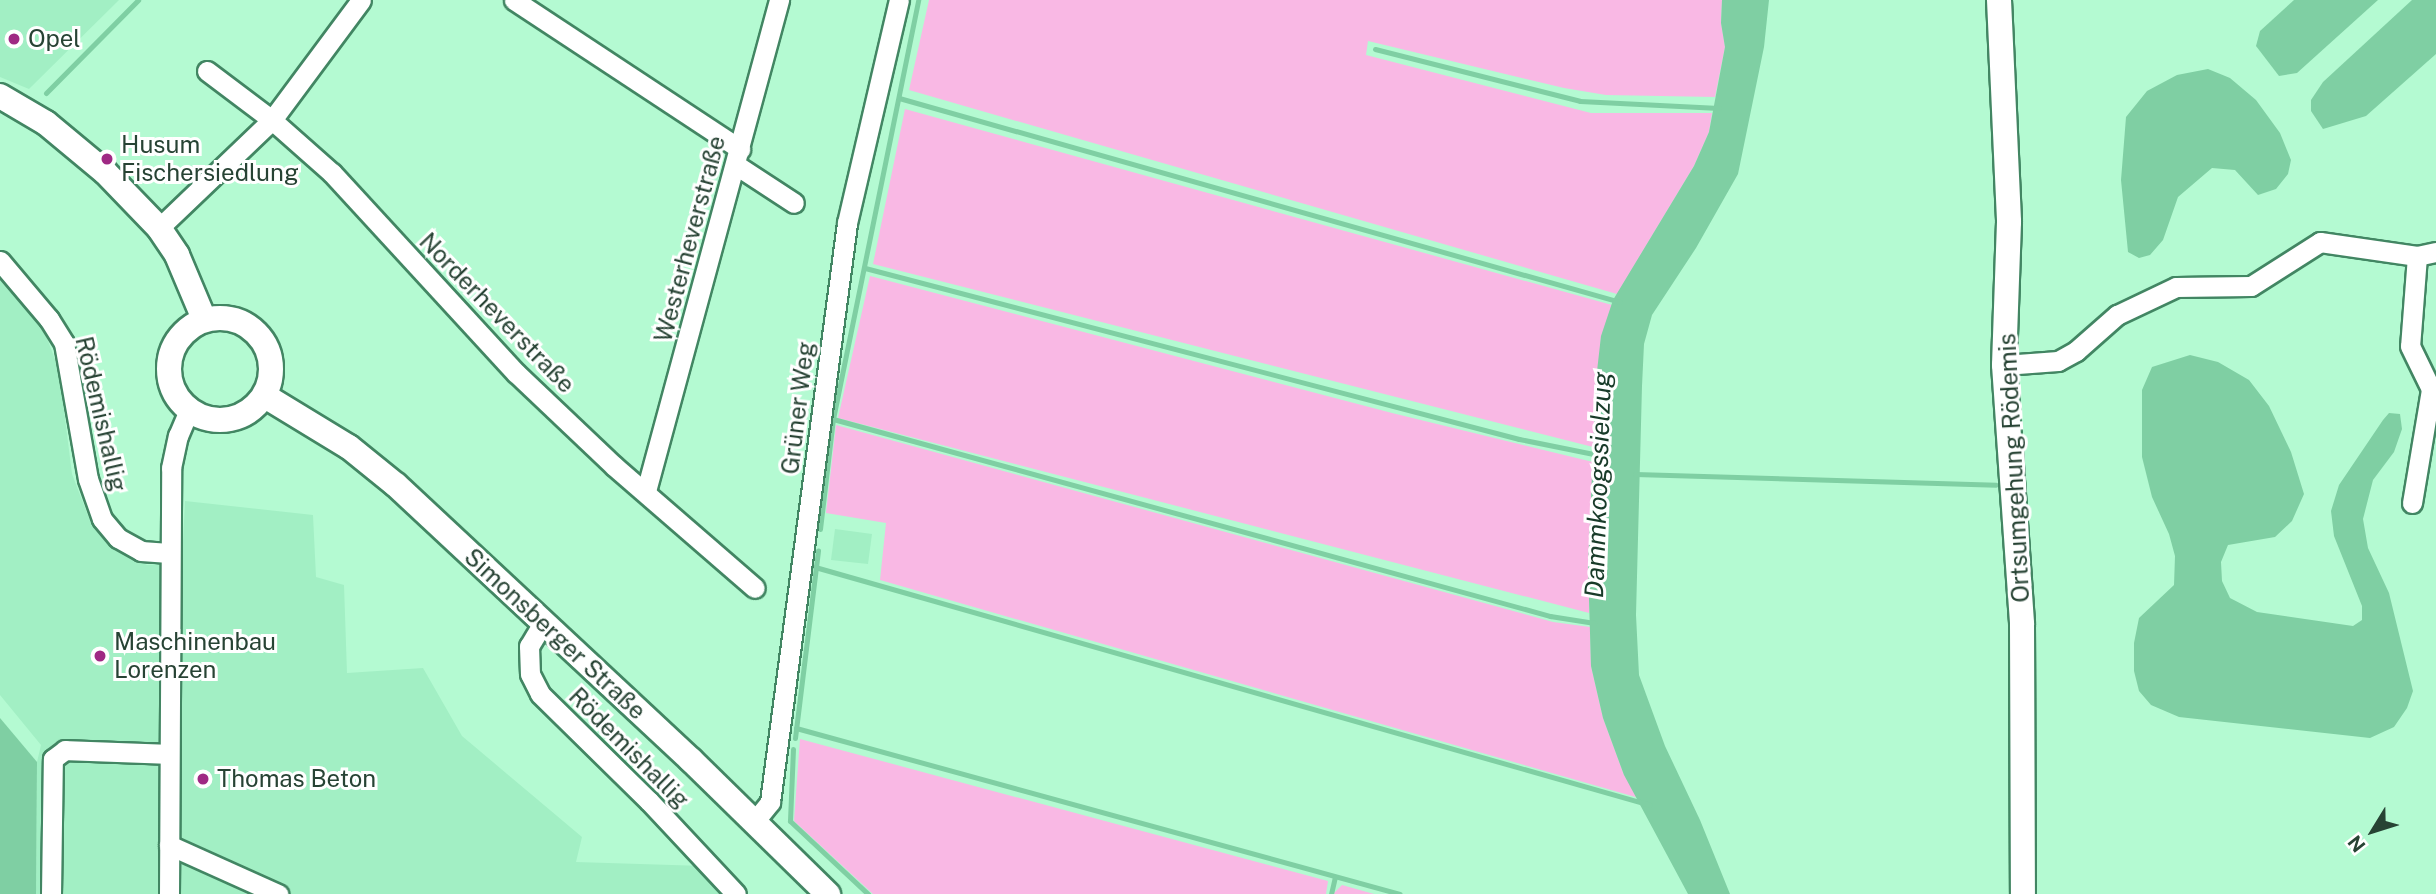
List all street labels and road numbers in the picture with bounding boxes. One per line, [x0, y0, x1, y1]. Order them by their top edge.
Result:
street label: Westerheverstraße [649, 133, 731, 345]
street label: Norderheverstraße [413, 227, 581, 399]
street label: Ortsumgehung Rödemis [1993, 333, 2035, 603]
street label: Rödemishallig [69, 334, 133, 494]
street label: Grüner Weg [776, 340, 820, 476]
street label: Simonsberger Straße [458, 542, 652, 726]
street label: Rödemishallig [563, 682, 695, 814]

